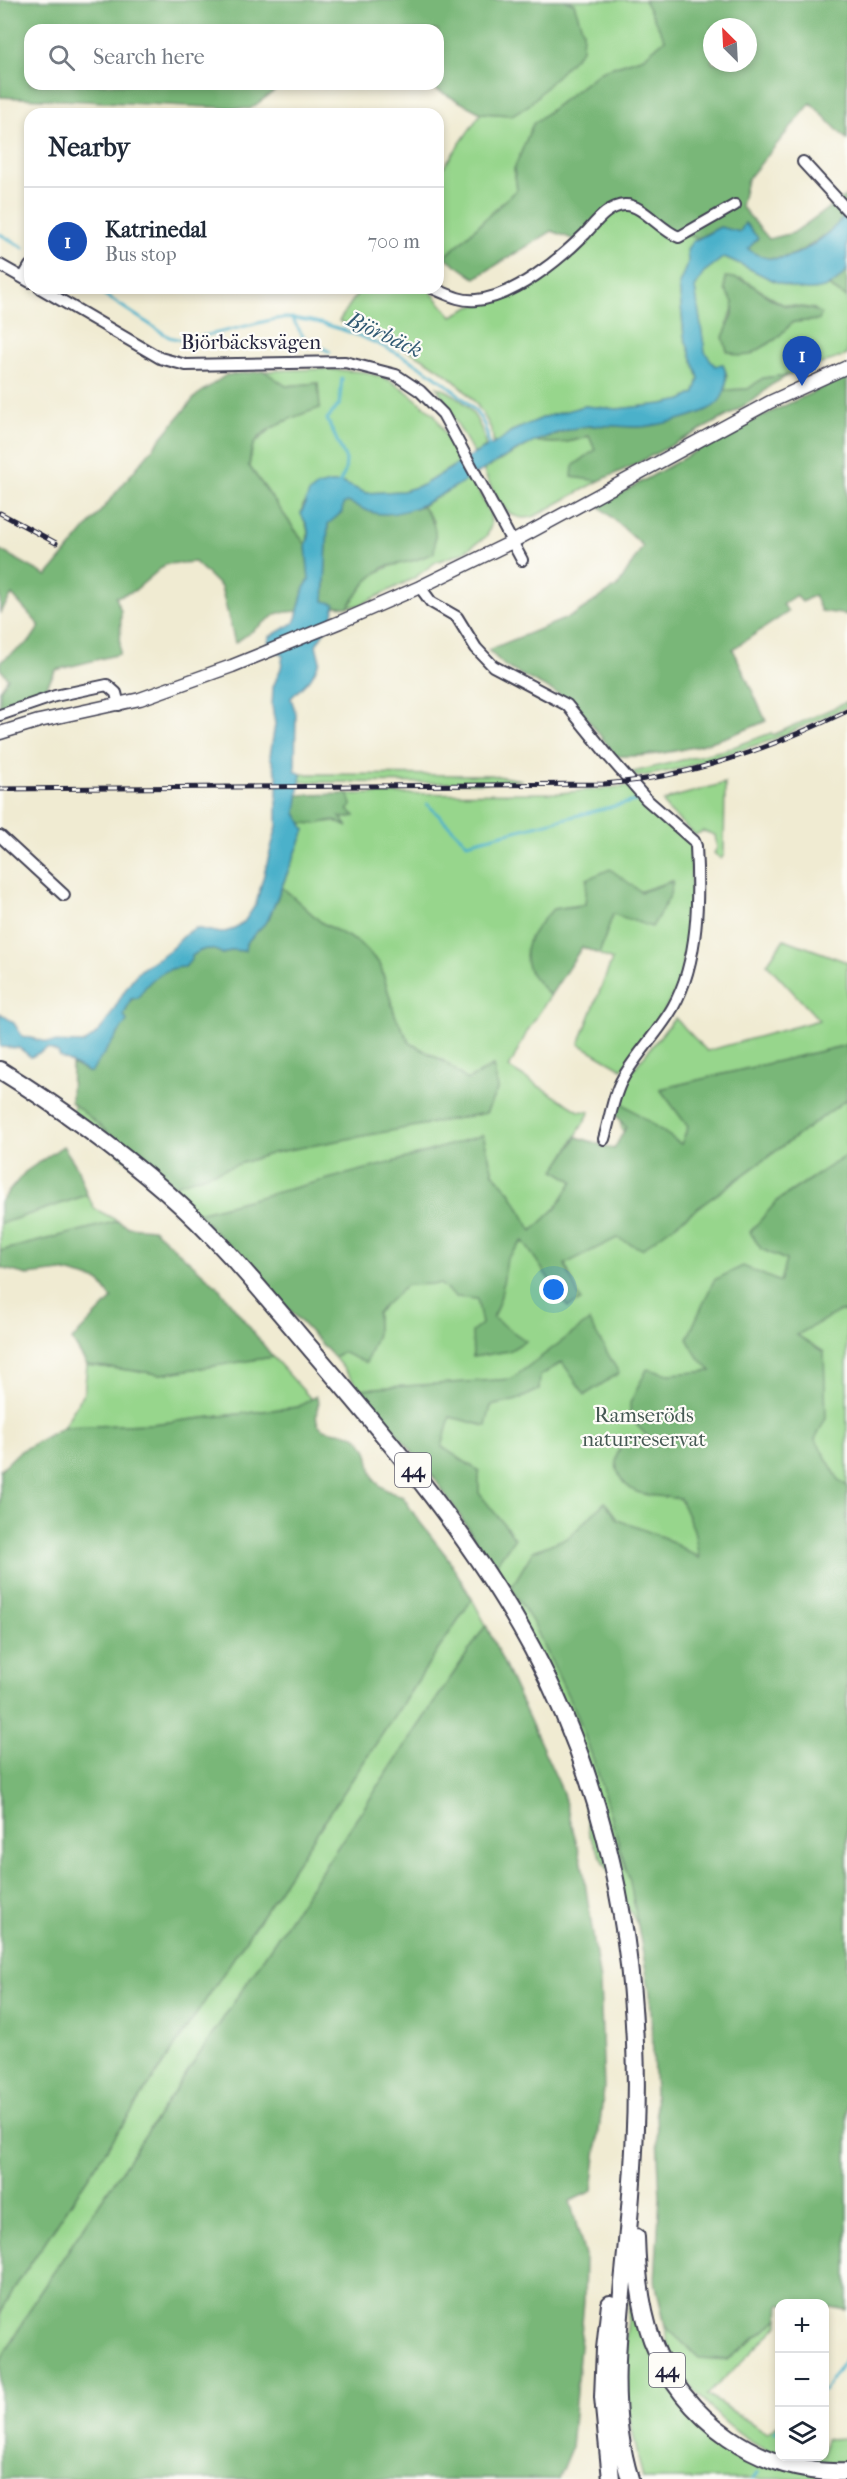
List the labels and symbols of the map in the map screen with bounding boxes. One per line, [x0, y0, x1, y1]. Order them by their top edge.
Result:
north arrow [703, 18, 757, 72]
water label: Björbäck [342, 306, 427, 364]
street label: Björbäcksvägen [181, 330, 321, 354]
pin: 1 [782, 336, 822, 386]
your location [539, 1275, 568, 1304]
park label: Ramseröds naturreservat [582, 1403, 706, 1451]
road number: 44 [395, 1453, 431, 1487]
road number: 44 [649, 2353, 685, 2387]

